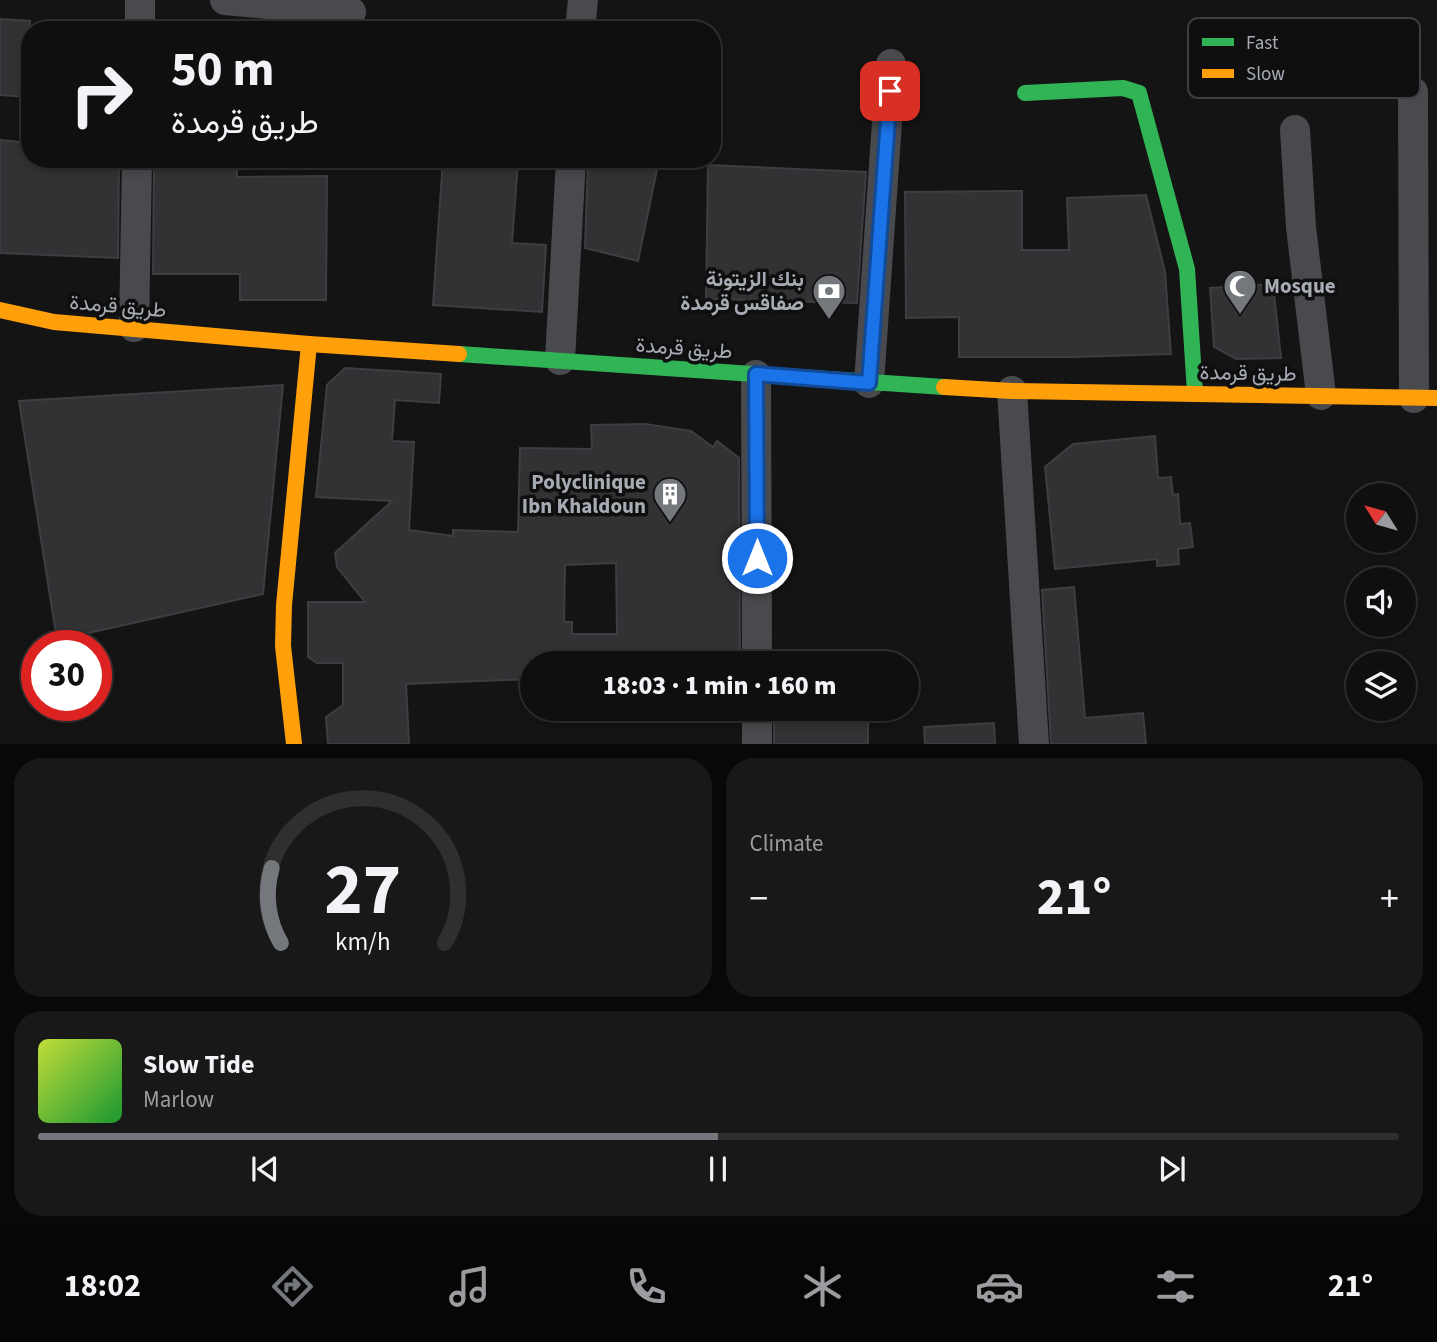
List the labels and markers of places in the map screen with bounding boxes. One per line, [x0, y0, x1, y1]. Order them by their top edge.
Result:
pin [860, 61, 920, 121]
place label: بنك الزيتونة صفاقس قرمدة [680, 264, 804, 318]
mosque icon: Mosque [1221, 267, 1259, 316]
place label: Mosque [1264, 271, 1336, 301]
bank icon: بنك الزيتونة صفاقس قرمدة [810, 272, 848, 321]
place label: Polyclinique Ibn Khaldoun [522, 467, 646, 521]
building icon: Polyclinique Ibn Khaldoun [651, 475, 689, 524]

